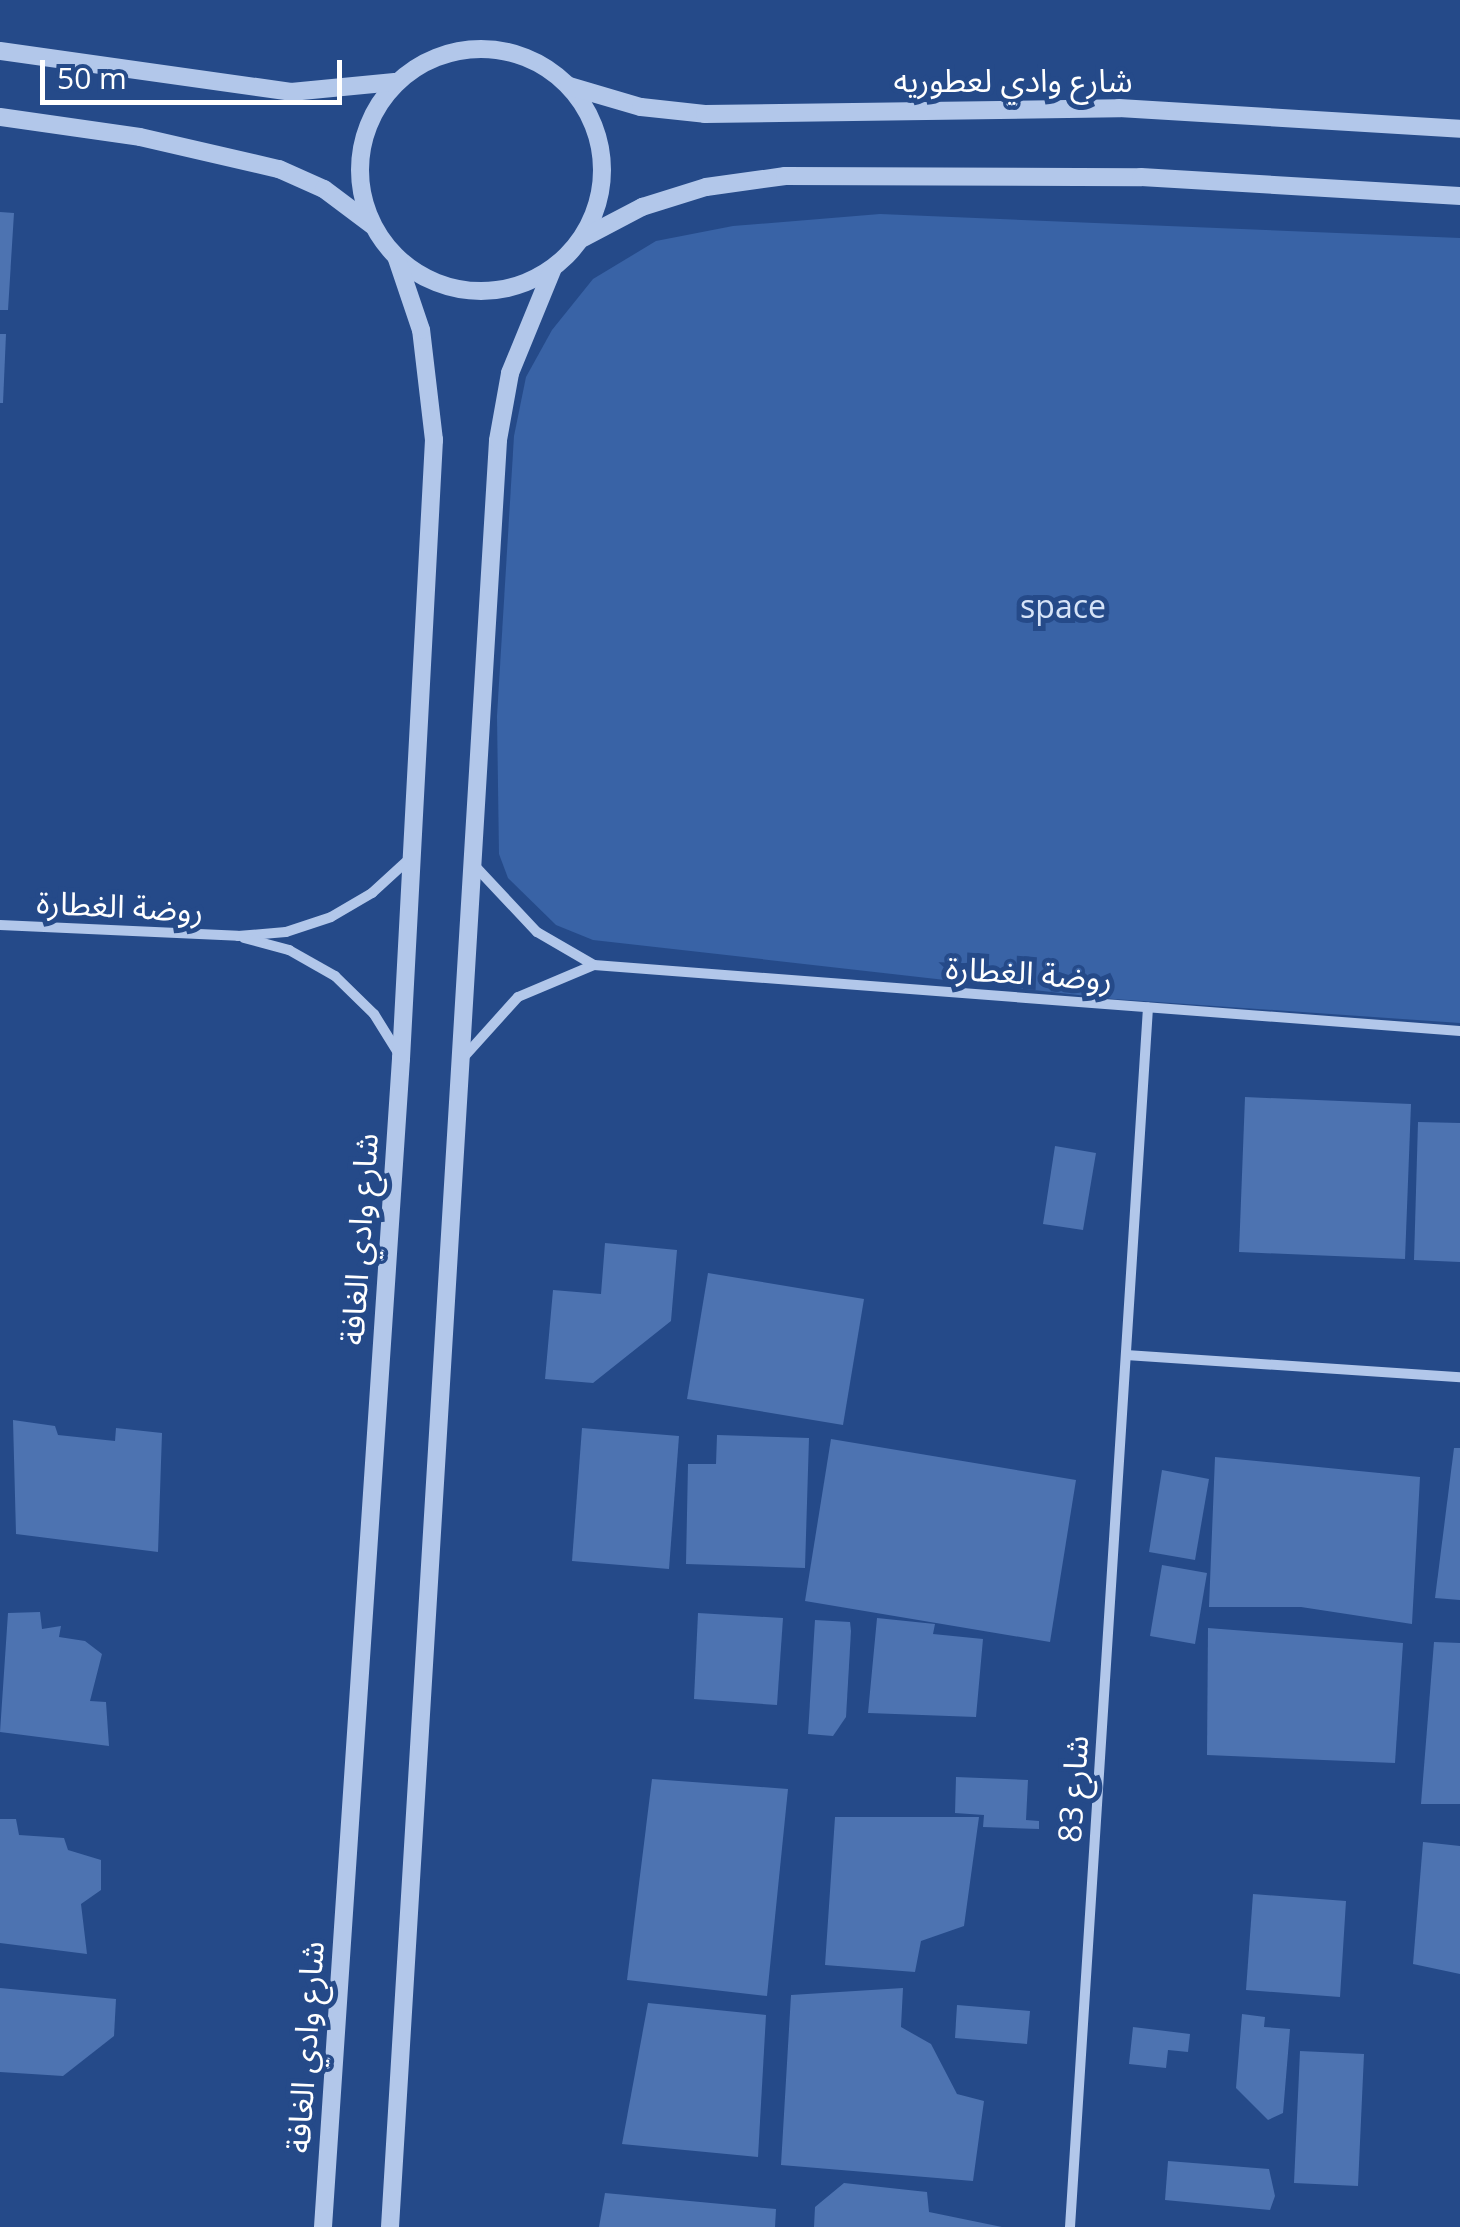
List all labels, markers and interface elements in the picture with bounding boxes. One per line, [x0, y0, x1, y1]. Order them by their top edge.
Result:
scale bar [45, 40, 348, 102]
text: 50 m [57, 57, 127, 98]
street label: شارع وادي لعطوريه [893, 61, 1133, 99]
park label: space [1020, 587, 1106, 625]
street label: روضة الغطارة [36, 882, 204, 930]
street label: روضة الغطارة [944, 948, 1114, 998]
street label: شارع وادي الغافة [332, 1132, 386, 1346]
street label: شارع 83 [1050, 1734, 1096, 1844]
street label: شارع وادي الغافة [278, 1940, 332, 2154]

